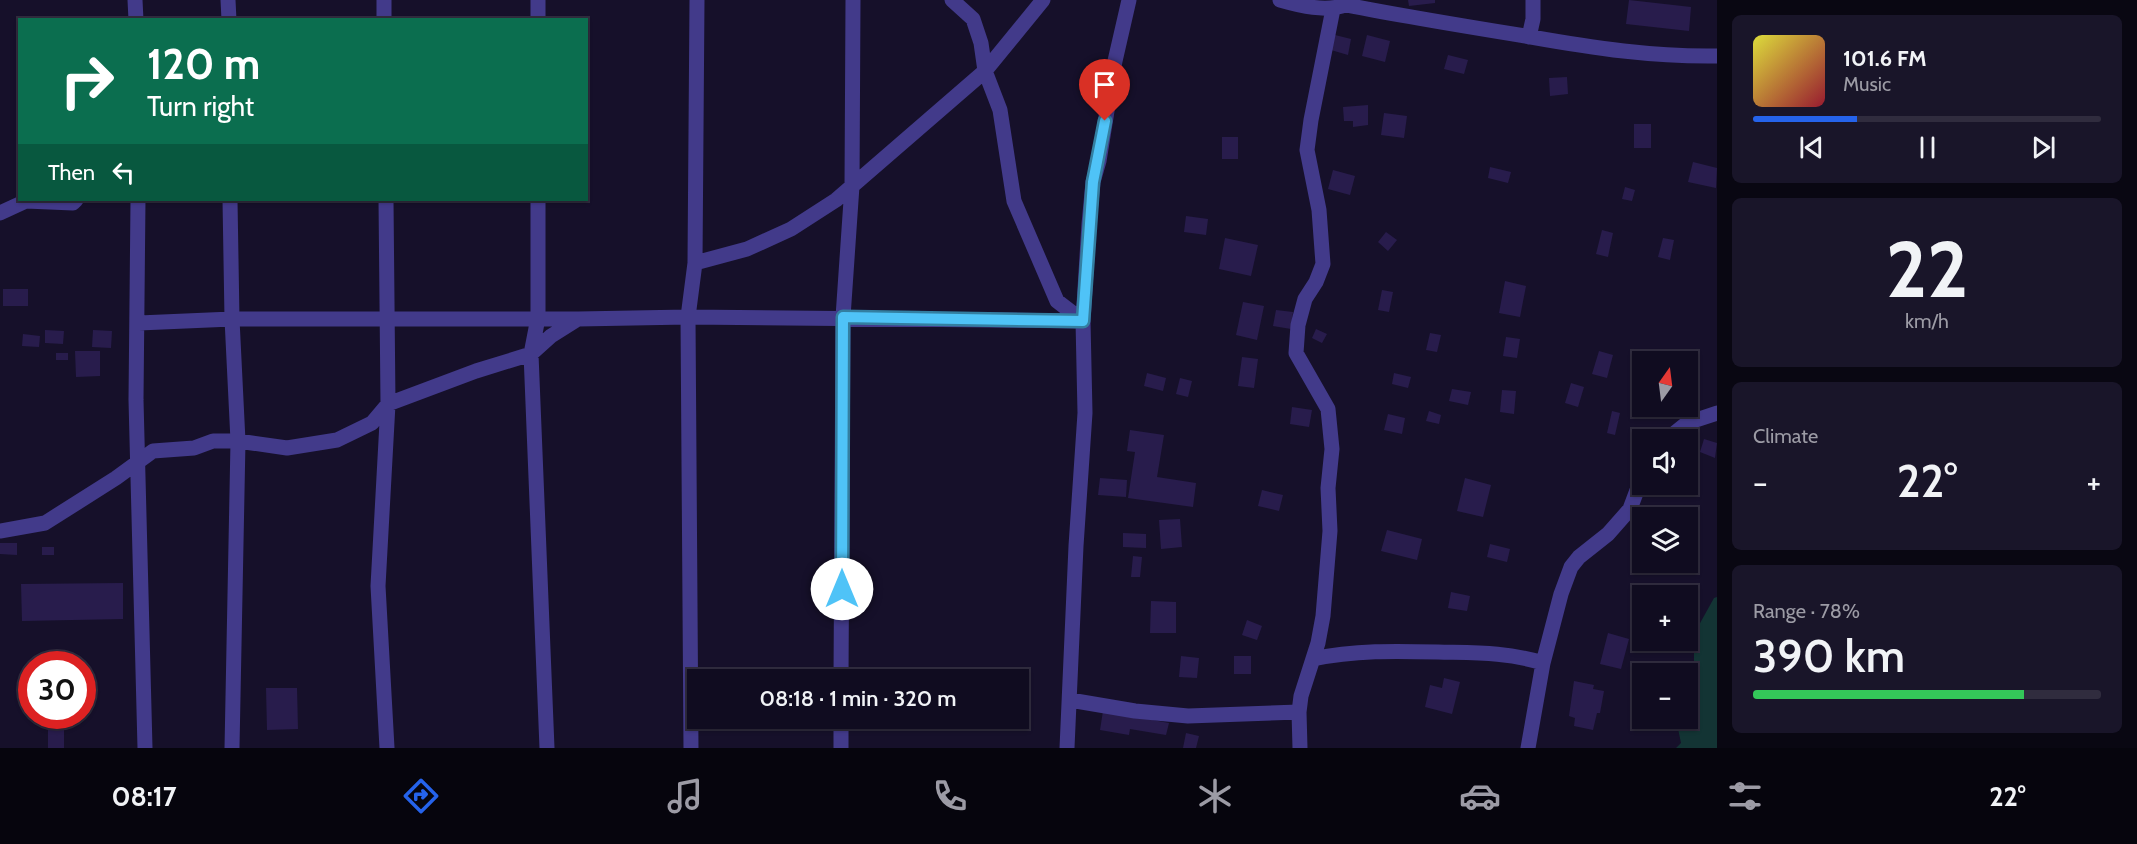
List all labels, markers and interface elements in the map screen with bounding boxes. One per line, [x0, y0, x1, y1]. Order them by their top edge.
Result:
text: 120 m [147, 38, 260, 90]
icon: right [48, 42, 126, 120]
text: 101.6 FM [1843, 45, 1927, 72]
pin [1079, 59, 1130, 121]
icon: arrive [1088, 68, 1121, 101]
text: Music [1843, 72, 1891, 96]
text: Turn right [147, 90, 254, 123]
icon: previous [1795, 131, 1828, 164]
icon: pause [1911, 131, 1944, 164]
icon: next [2027, 131, 2060, 164]
icon: left [107, 156, 140, 189]
text: Then [48, 159, 95, 186]
text: 22 [1886, 222, 1968, 317]
text: km/h [1905, 309, 1949, 333]
north arrow [1632, 351, 1698, 417]
map controls [1632, 351, 1698, 729]
text: Climate [1753, 424, 1818, 448]
button: sound [1632, 429, 1698, 495]
text: 22° [1897, 454, 1957, 508]
text: − [1753, 462, 1768, 502]
text: + [2086, 462, 2101, 502]
button: layers [1632, 507, 1698, 573]
position arrow [810, 557, 874, 621]
button: + [1632, 585, 1698, 651]
text: Range · 78% [1753, 599, 1860, 623]
text: 390 km [1753, 629, 1905, 683]
speed limit sign: 30 [18, 651, 96, 729]
button: − [1632, 663, 1698, 729]
text: 08:18 · 1 min · 320 m [760, 685, 956, 712]
icon: directions [400, 775, 442, 817]
icon: music [664, 775, 706, 817]
icon: phone [929, 775, 971, 817]
icon: climate [1194, 775, 1236, 817]
icon: car [1459, 775, 1501, 817]
icon: filters [1724, 775, 1766, 817]
text: 08:17 [111, 780, 177, 813]
text: 22° [1989, 780, 2026, 813]

